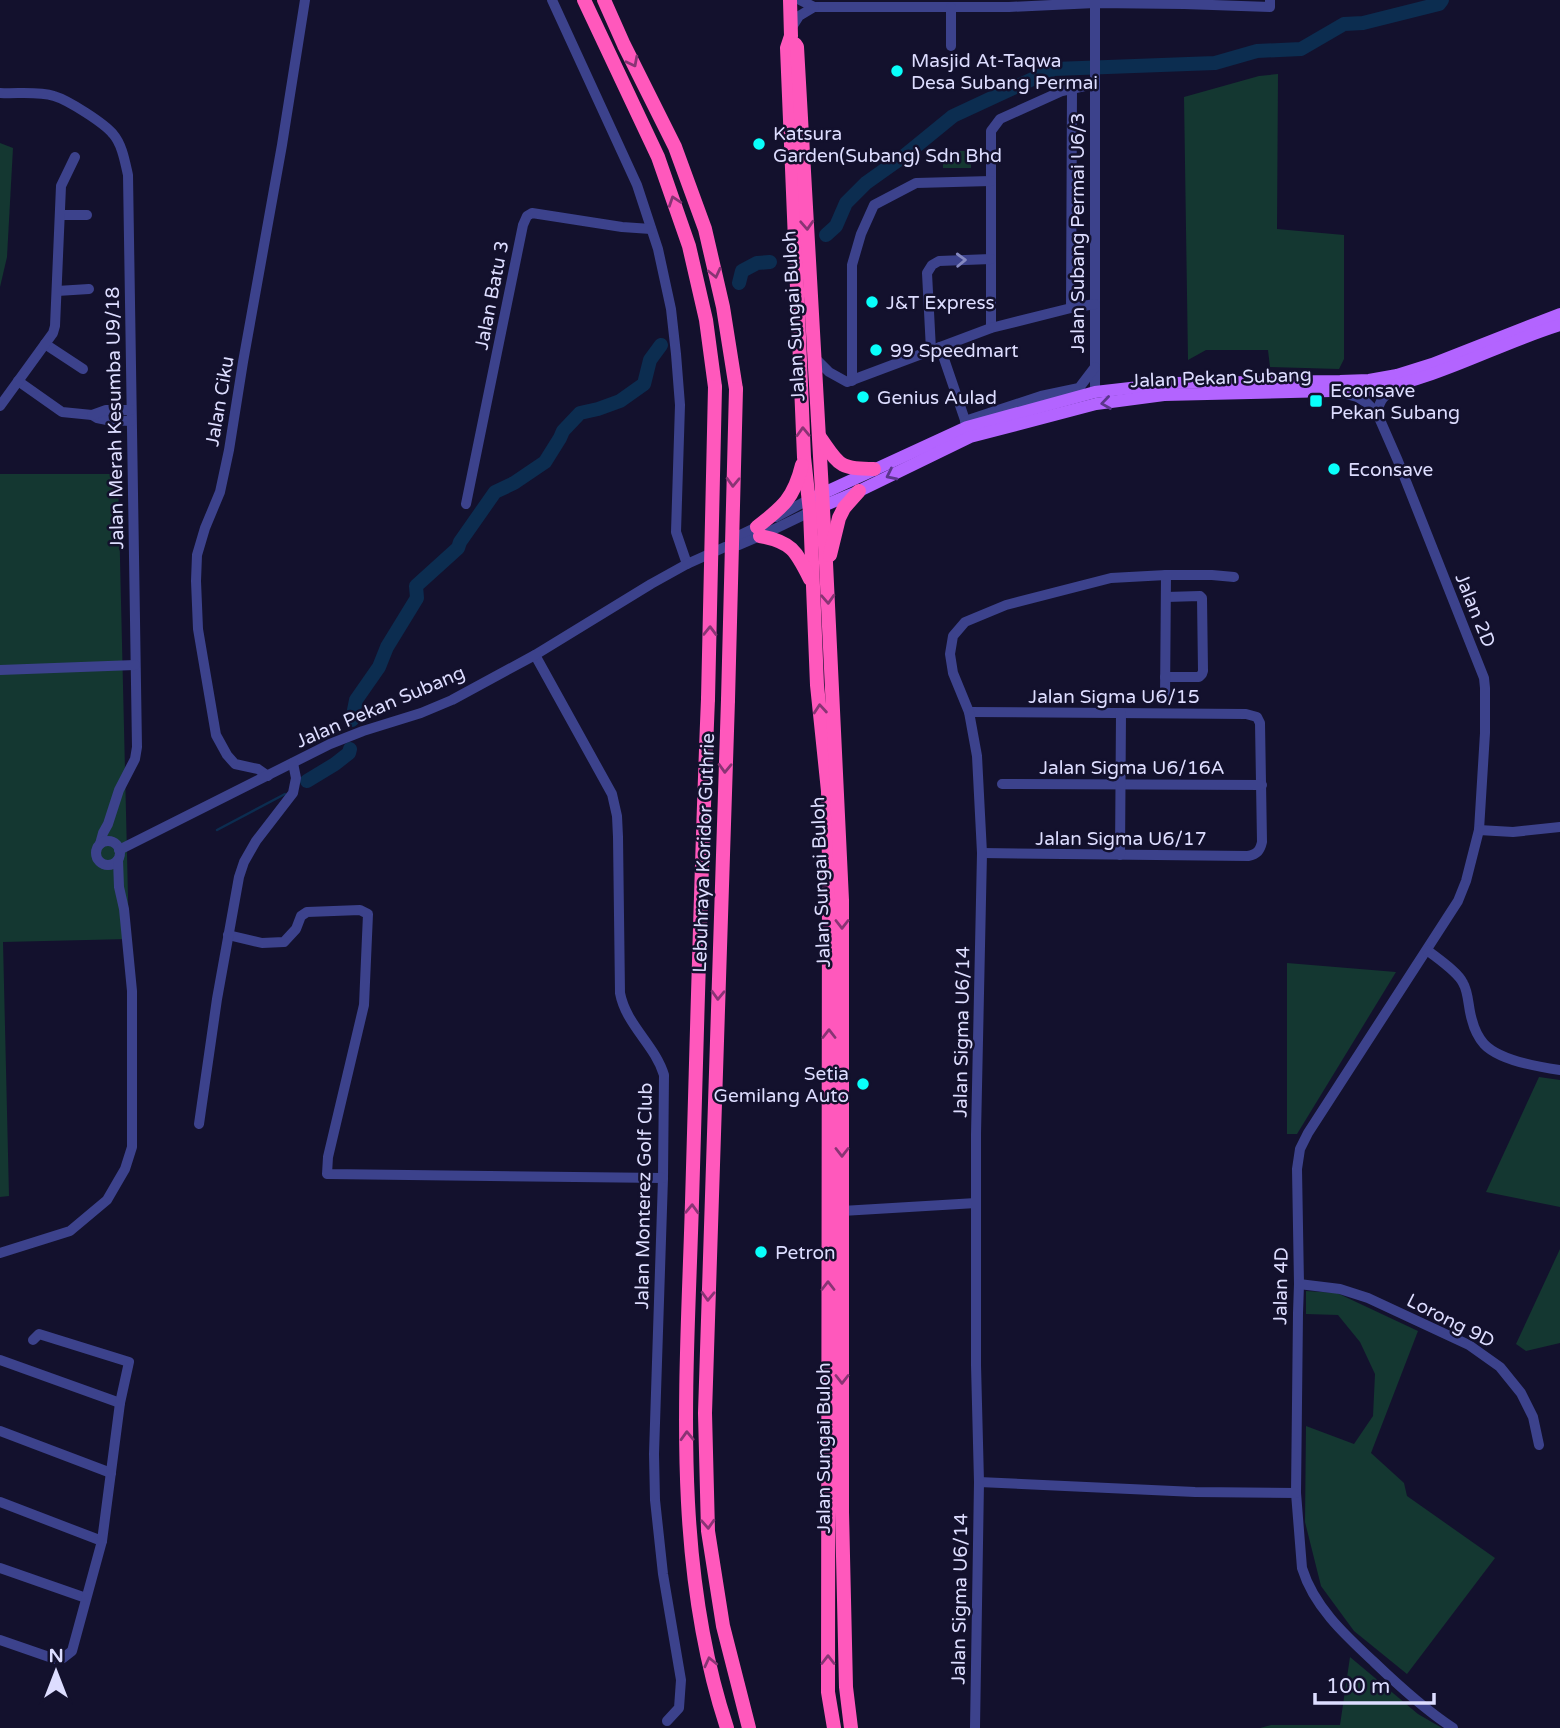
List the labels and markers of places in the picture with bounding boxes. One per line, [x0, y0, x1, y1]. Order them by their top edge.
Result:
place label: Masjid At-Taqwa Desa Subang Permai [911, 50, 1098, 94]
marker: Masjid At-Taqwa Desa Subang Permai [889, 63, 905, 79]
place label: Katsura Garden(Subang) Sdn Bhd [773, 123, 1002, 167]
marker: Katsura Garden(Subang) Sdn Bhd [751, 136, 767, 152]
place label: J&T Express [886, 292, 995, 314]
marker: J&T Express [864, 294, 880, 310]
place label: 99 Speedmart [890, 340, 1019, 362]
marker: 99 Speedmart [868, 342, 884, 358]
place label: Econsave Pekan Subang [1330, 380, 1460, 424]
place label: Genius Aulad [877, 387, 997, 409]
marker: Genius Aulad [855, 389, 871, 405]
marker: Econsave Pekan Subang [1308, 393, 1324, 409]
place label: Econsave [1348, 459, 1433, 481]
marker: Econsave [1326, 461, 1342, 477]
place label: Setia Gemilang Auto [714, 1063, 849, 1107]
marker: Setia Gemilang Auto [855, 1076, 871, 1092]
place label: Petron [775, 1242, 836, 1264]
marker: Petron [753, 1244, 769, 1260]

